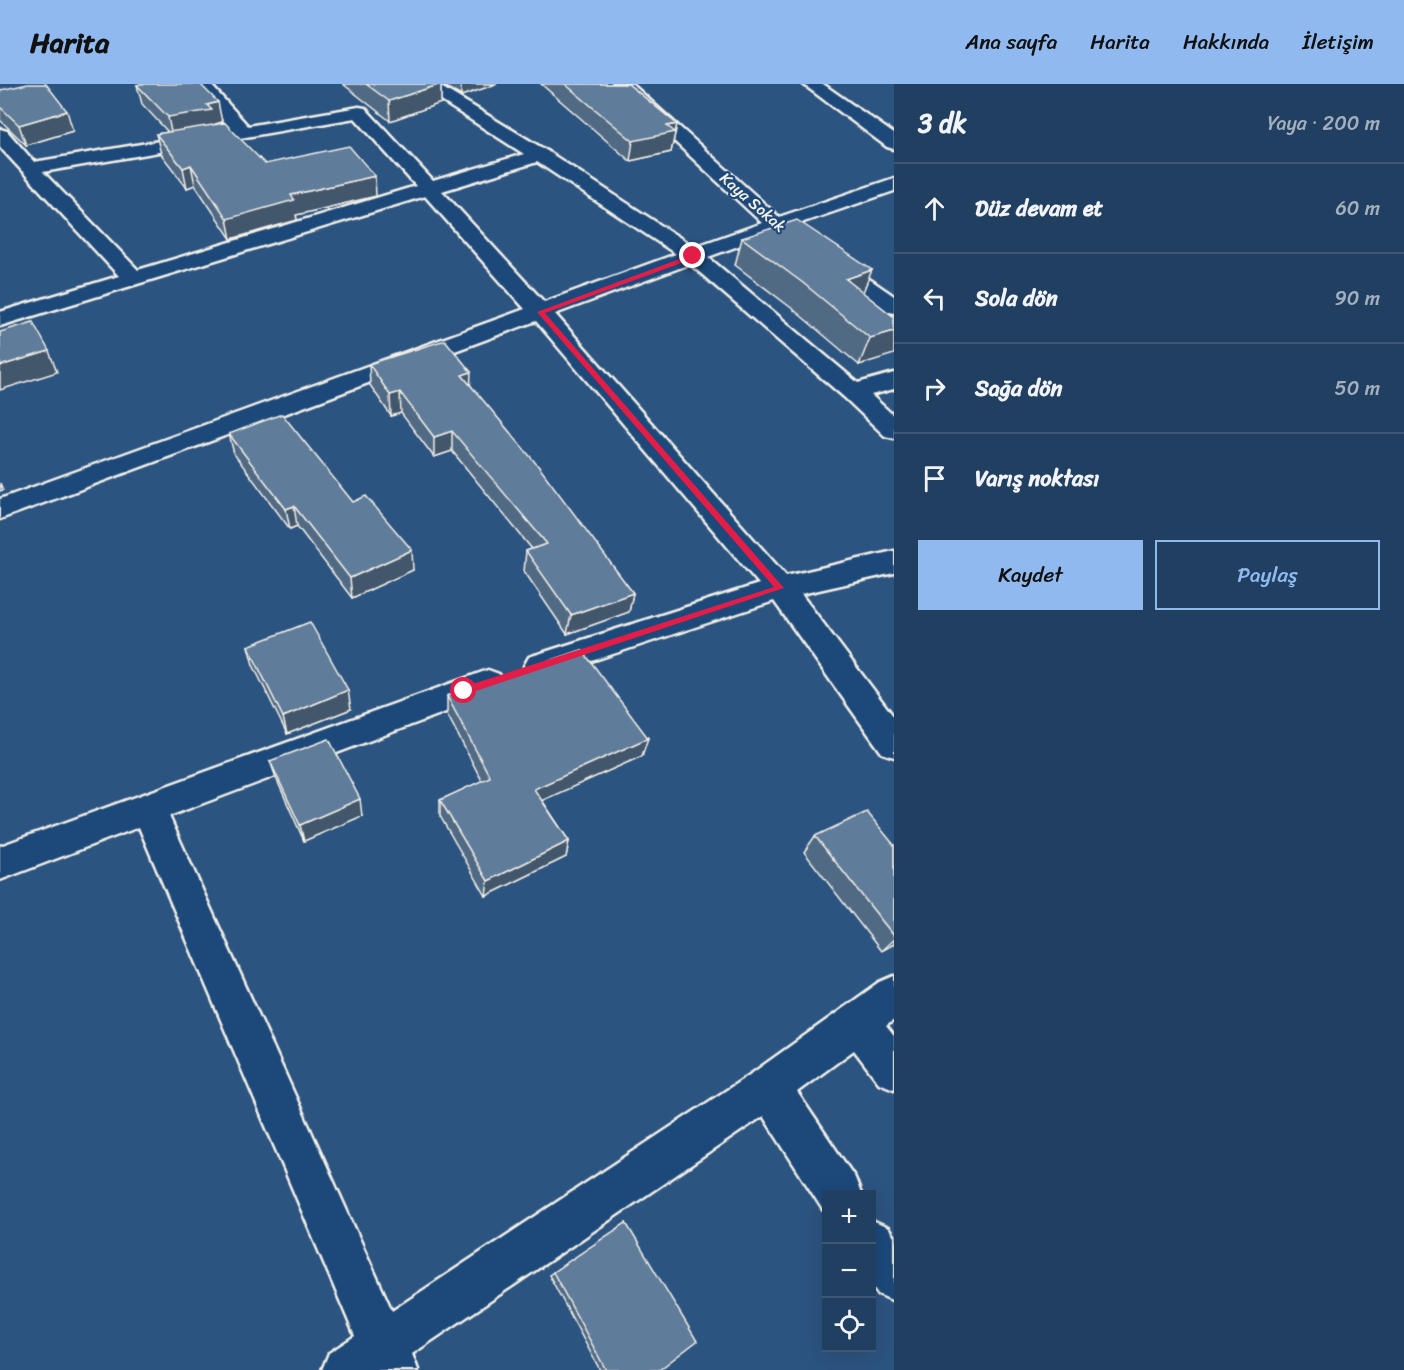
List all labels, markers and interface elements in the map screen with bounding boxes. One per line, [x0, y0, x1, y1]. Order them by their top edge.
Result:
text: Harita [30, 18, 109, 67]
text: Ana sayfa [965, 23, 1057, 61]
text: Harita [1090, 23, 1150, 61]
text: Hakkında [1183, 23, 1269, 61]
text: İletişim [1302, 23, 1374, 61]
text: 3 dk [918, 100, 967, 146]
text: Yaya · 200 m [1268, 106, 1380, 141]
street label: Kaya Sokak [713, 164, 793, 240]
text: Düz devam et [975, 189, 1103, 228]
text: 60 m [1335, 191, 1380, 226]
icon: ahead [918, 192, 951, 225]
route end [679, 242, 705, 268]
text: Sola dön [975, 279, 1058, 318]
text: 90 m [1335, 281, 1380, 316]
icon: left [918, 282, 951, 315]
text: Sağa dön [975, 369, 1062, 408]
text: 50 m [1335, 371, 1380, 406]
icon: right [918, 372, 951, 405]
text: Varış noktası [975, 459, 1099, 498]
icon: arrive [918, 462, 951, 495]
button: Kaydet [918, 540, 1143, 610]
button: Paylaş [1155, 540, 1380, 610]
route start [450, 677, 476, 703]
map controls [822, 1190, 876, 1352]
button: + [822, 1190, 876, 1244]
button: − [822, 1244, 876, 1298]
button: locate [822, 1298, 876, 1352]

